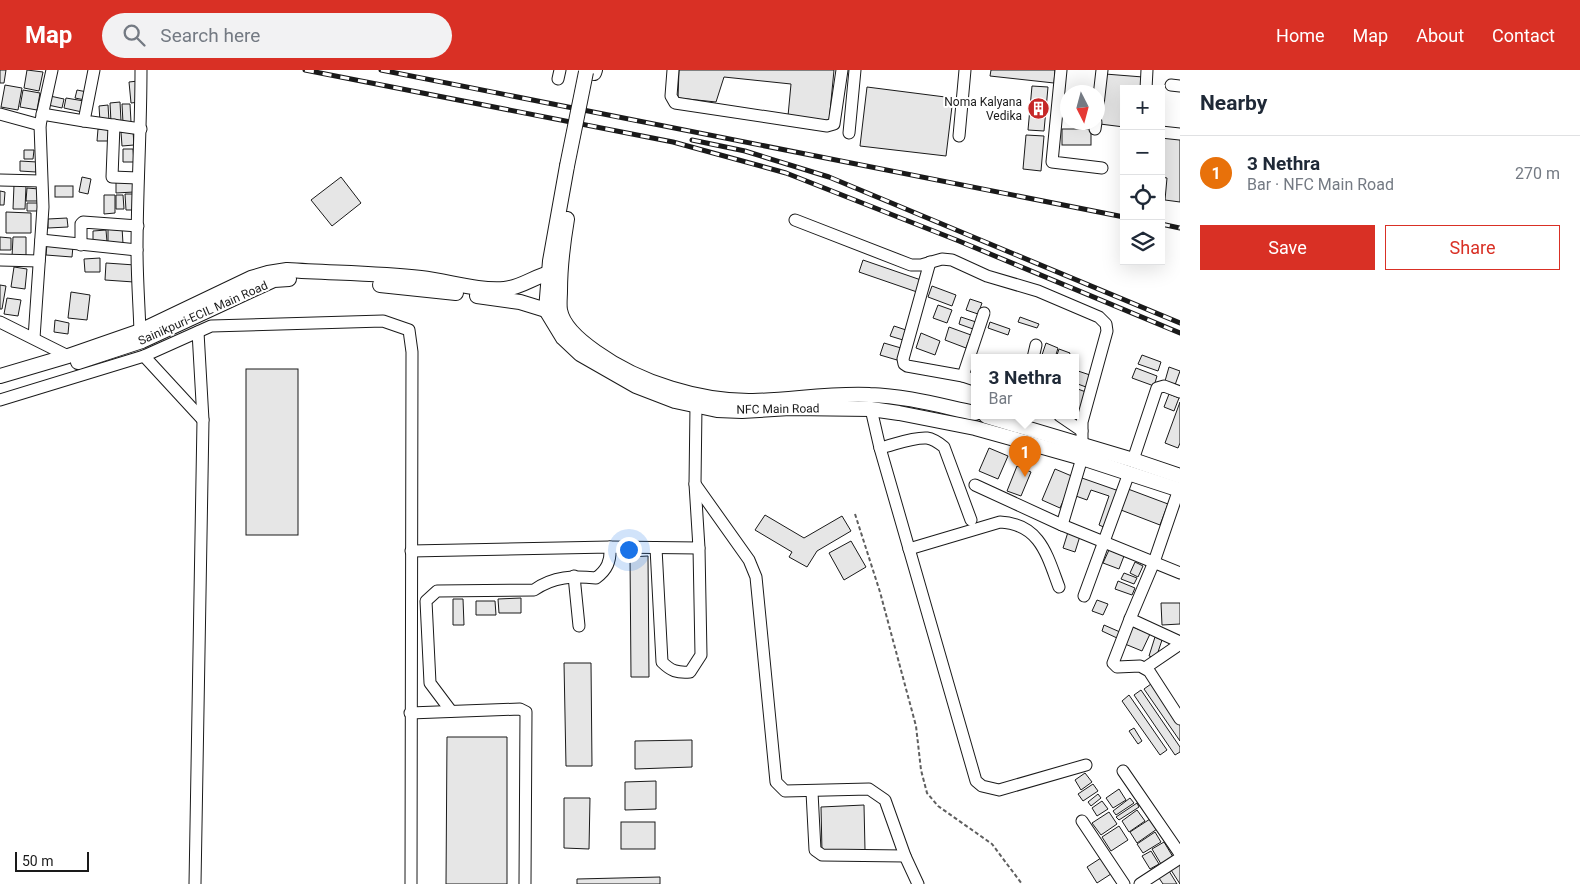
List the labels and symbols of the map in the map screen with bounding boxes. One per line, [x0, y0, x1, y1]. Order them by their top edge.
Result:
north arrow [1060, 85, 1105, 130]
place label: Noma Kalyana Vedika [944, 95, 1022, 123]
building icon: Noma Kalyana Vedika [1026, 97, 1050, 121]
street label: Sainikpuri-ECIL Main Road [136, 278, 270, 348]
street label: NFC Main Road [736, 401, 820, 417]
pin: 1 [1009, 436, 1041, 477]
your location [616, 537, 642, 563]
scale bar [15, 849, 89, 872]

